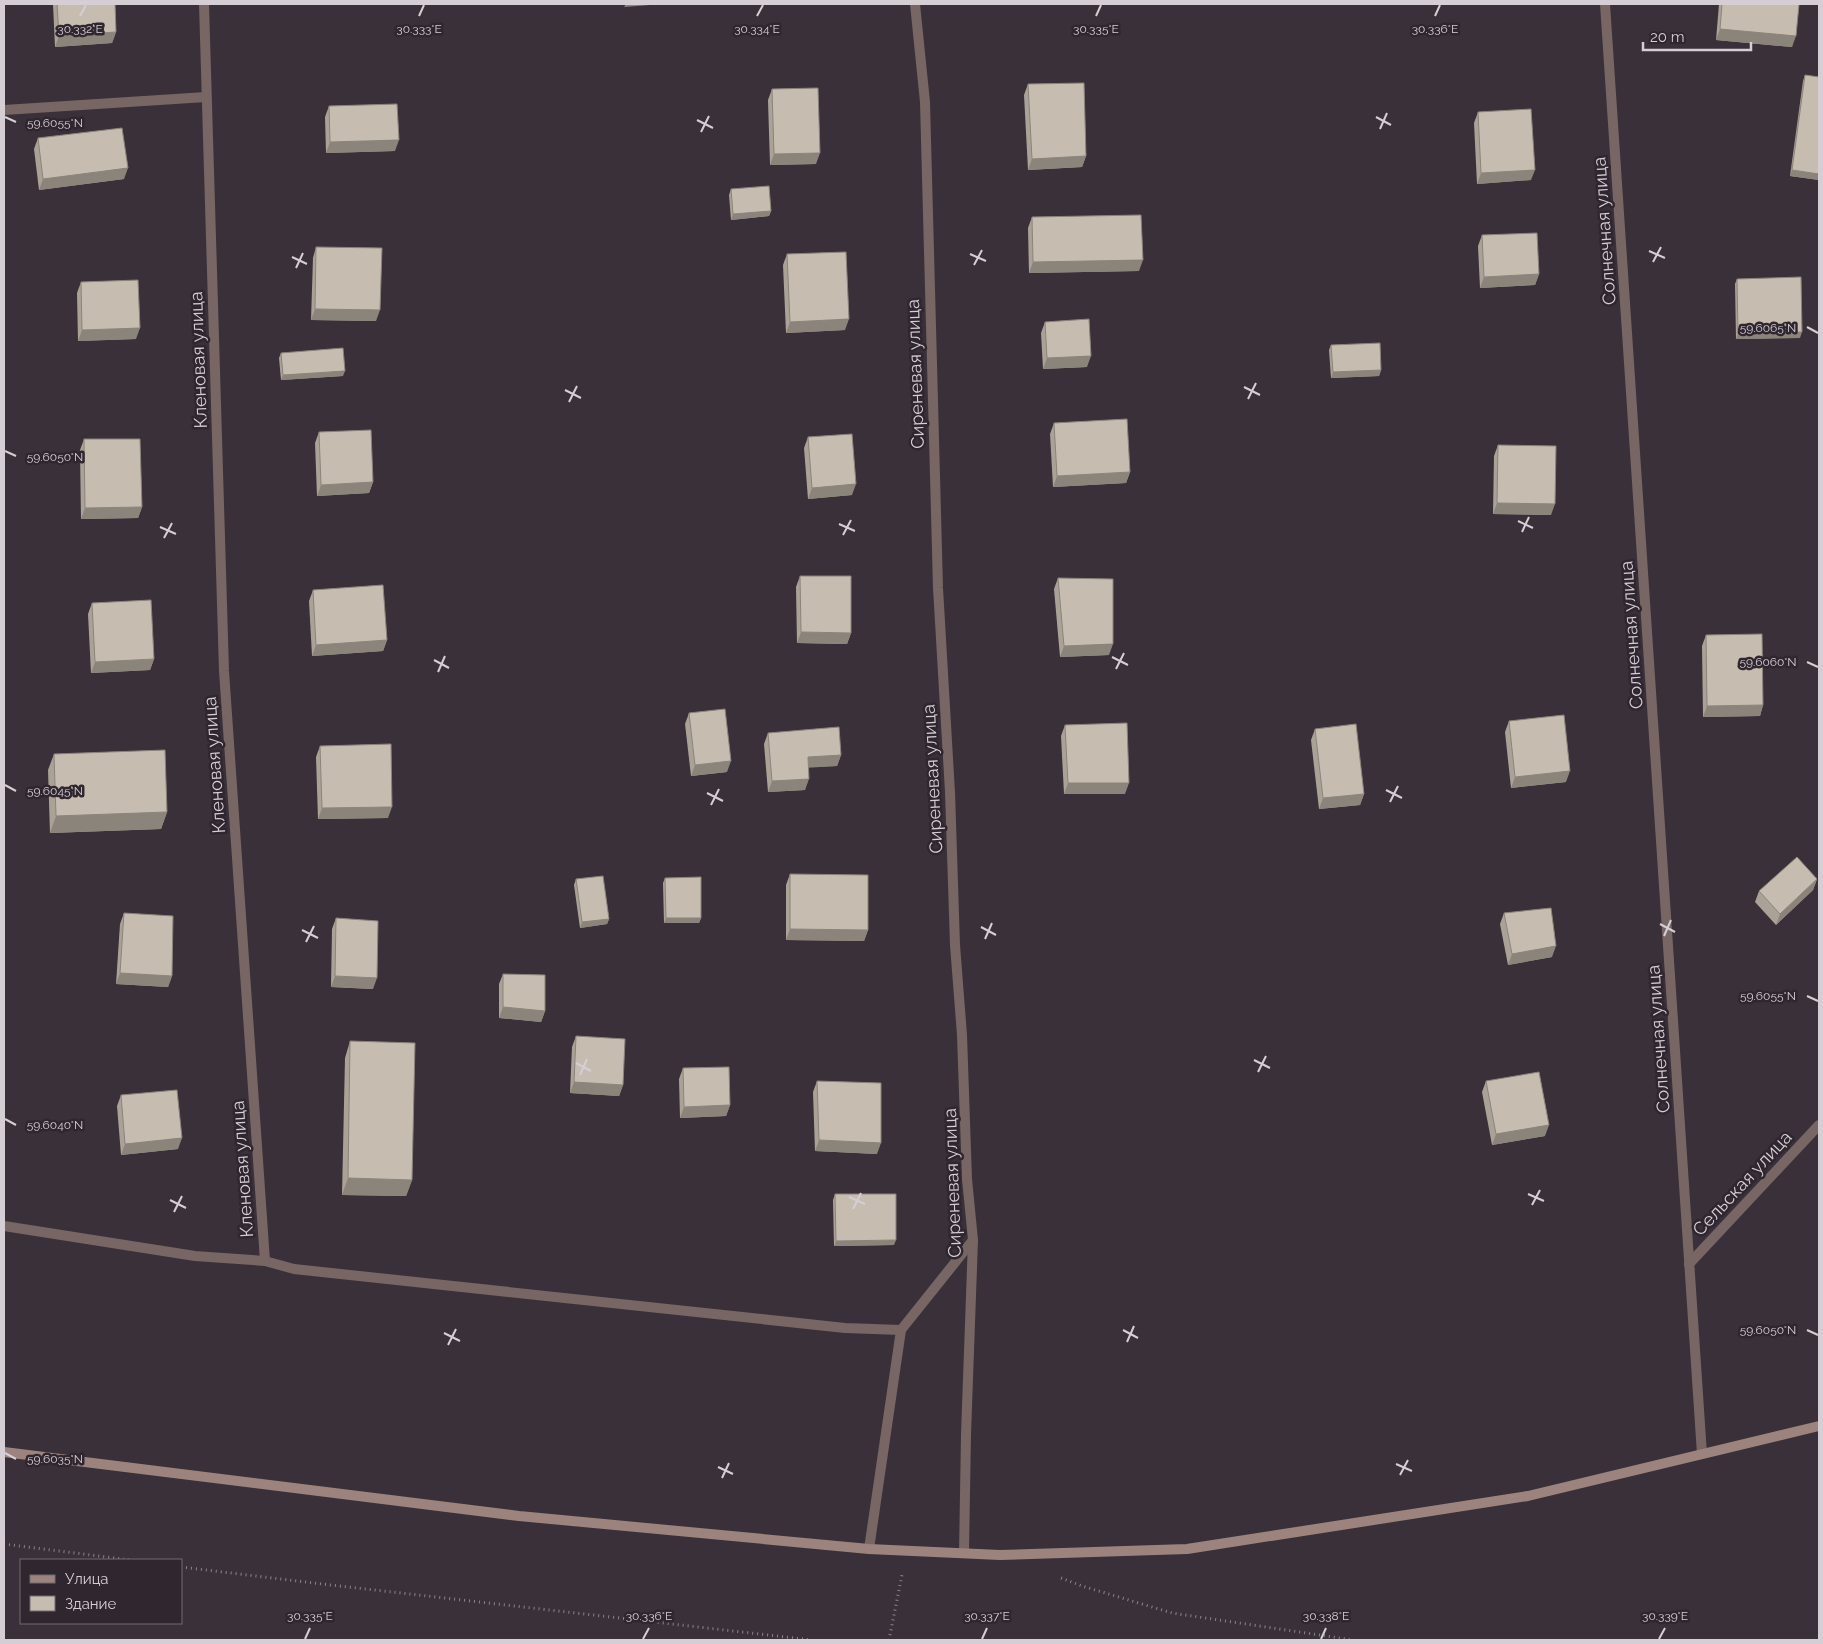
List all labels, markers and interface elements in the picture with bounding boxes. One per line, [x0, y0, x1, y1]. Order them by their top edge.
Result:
scale bar [1643, 20, 1750, 52]
text: 30.332°E [57, 22, 103, 36]
text: 30.333°E [396, 22, 442, 36]
text: 30.334°E [734, 22, 780, 36]
text: 30.335°E [1073, 22, 1119, 36]
text: 30.336°E [1412, 22, 1458, 36]
text: 20 m [1650, 28, 1685, 46]
text: 59.6055°N [27, 116, 83, 130]
street label: Солнечная улица [1588, 156, 1620, 306]
street label: Кленовая улица [185, 291, 211, 429]
street label: Сиреневая улица [902, 299, 928, 449]
text: 59.6065°N [1740, 321, 1796, 335]
text: 59.6050°N [27, 450, 83, 464]
street label: Солнечная улица [1615, 560, 1647, 710]
text: 59.6060°N [1739, 655, 1797, 669]
street label: Кленовая улица [199, 696, 229, 834]
street label: Сиреневая улица [918, 704, 946, 854]
text: 59.6045°N [27, 784, 83, 798]
street label: Солнечная улица [1642, 964, 1674, 1114]
text: 59.6055°N [1740, 989, 1796, 1003]
street label: Кленовая улица [227, 1100, 257, 1238]
street label: Сиреневая улица [939, 1108, 965, 1258]
text: 59.6040°N [27, 1118, 83, 1132]
street label: Сельская улица [1688, 1126, 1796, 1240]
text: 59.6050°N [1740, 1323, 1796, 1337]
text: 59.6035°N [27, 1452, 83, 1466]
legend [20, 1559, 182, 1624]
text: Улица [65, 1570, 109, 1588]
text: Здание [65, 1595, 117, 1613]
text: 30.335°E [287, 1609, 333, 1623]
text: 30.336°E [626, 1609, 672, 1623]
text: 30.337°E [964, 1609, 1010, 1623]
text: 30.338°E [1303, 1609, 1349, 1623]
text: 30.339°E [1642, 1609, 1688, 1623]

